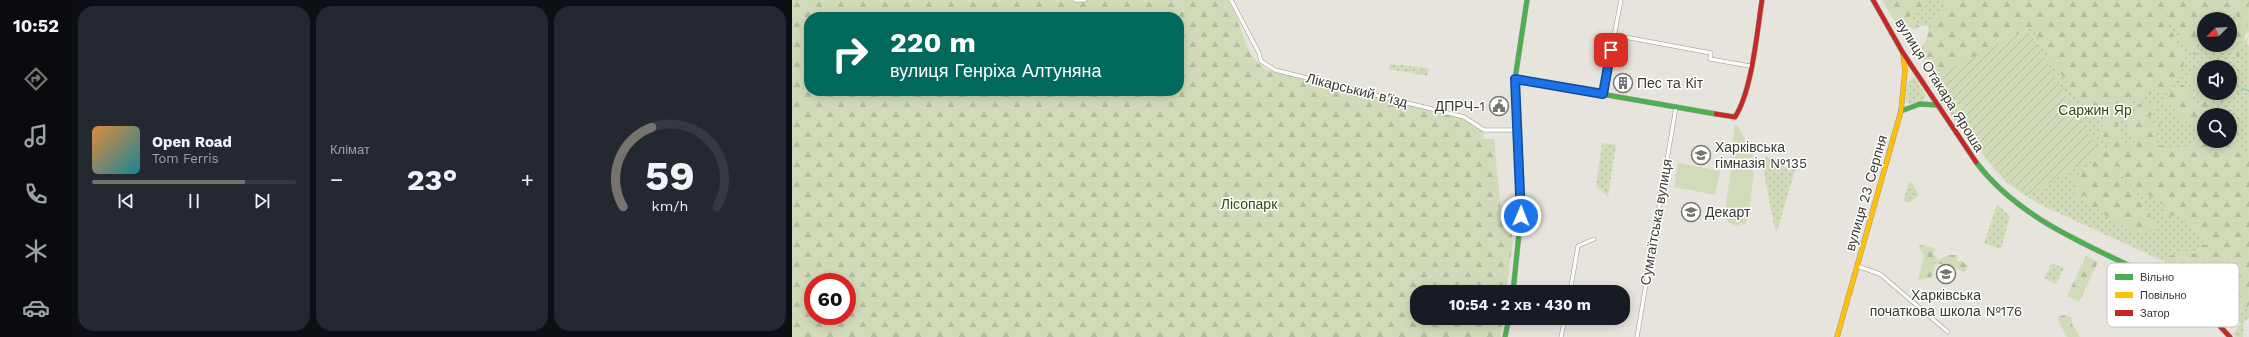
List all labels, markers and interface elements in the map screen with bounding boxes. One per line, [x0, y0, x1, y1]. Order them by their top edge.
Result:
north arrow [2197, 12, 2237, 52]
map controls [2197, 12, 2237, 148]
text: 10:52 [13, 15, 59, 36]
street label: вулиця Отакара Яроша [1892, 15, 1988, 155]
text: 220 m [890, 26, 976, 59]
icon: right [824, 28, 876, 80]
pin [1594, 33, 1628, 67]
icon: arrive [1600, 39, 1622, 61]
text: вулиця Генріха Алтуняна [890, 60, 1102, 81]
button: sound [2197, 60, 2237, 100]
icon: directions [22, 65, 50, 93]
street label: Лікарський в'їзд [1305, 70, 1409, 110]
building icon: Пес та Кіт [1612, 72, 1634, 94]
place label: Пес та Кіт [1637, 75, 1704, 91]
public building icon: ДПРЧ-1 [1488, 95, 1510, 117]
place label: ДПРЧ-1 [1435, 98, 1485, 114]
park label: Саржин Яр [2058, 102, 2132, 118]
button: search [2197, 108, 2237, 148]
icon: music [22, 122, 50, 150]
text: Open Road [152, 133, 232, 151]
street label: вулиця 23 Серпня [1842, 133, 1890, 253]
place label: Харківська гімназія №135 [1715, 139, 1807, 171]
text: Клімат [330, 142, 370, 157]
school or university icon: Харківська гімназія №135 [1690, 144, 1712, 166]
text: 59 [645, 150, 695, 199]
text: Tom Ferris [152, 151, 219, 166]
street label: Сумгаїтська вулиця [1637, 158, 1675, 286]
text: 23° [407, 162, 457, 197]
text: − [330, 167, 343, 192]
text: + [521, 167, 534, 192]
icon: phone [22, 180, 50, 208]
icon: previous [115, 190, 137, 212]
icon: pause [183, 190, 205, 212]
icon: next [251, 190, 273, 212]
position arrow [1500, 195, 1542, 237]
park label: Лісопарк [1221, 196, 1278, 212]
text: km/h [652, 197, 688, 213]
school or university icon: Декарт [1680, 201, 1702, 223]
place label: Декарт [1705, 204, 1751, 220]
icon: climate [22, 237, 50, 265]
school or university icon: Харківська початкова школа №176 [1935, 263, 1957, 285]
legend [2107, 263, 2239, 327]
text: Вільно [2140, 271, 2174, 284]
speed limit sign: 60 [804, 273, 856, 325]
place label: Харківська початкова школа №176 [1870, 287, 2022, 319]
text: Повільно [2140, 289, 2187, 302]
icon: car [22, 294, 50, 322]
text: 10:54 · 2 хв · 430 m [1449, 296, 1591, 314]
text: Затор [2140, 307, 2170, 320]

